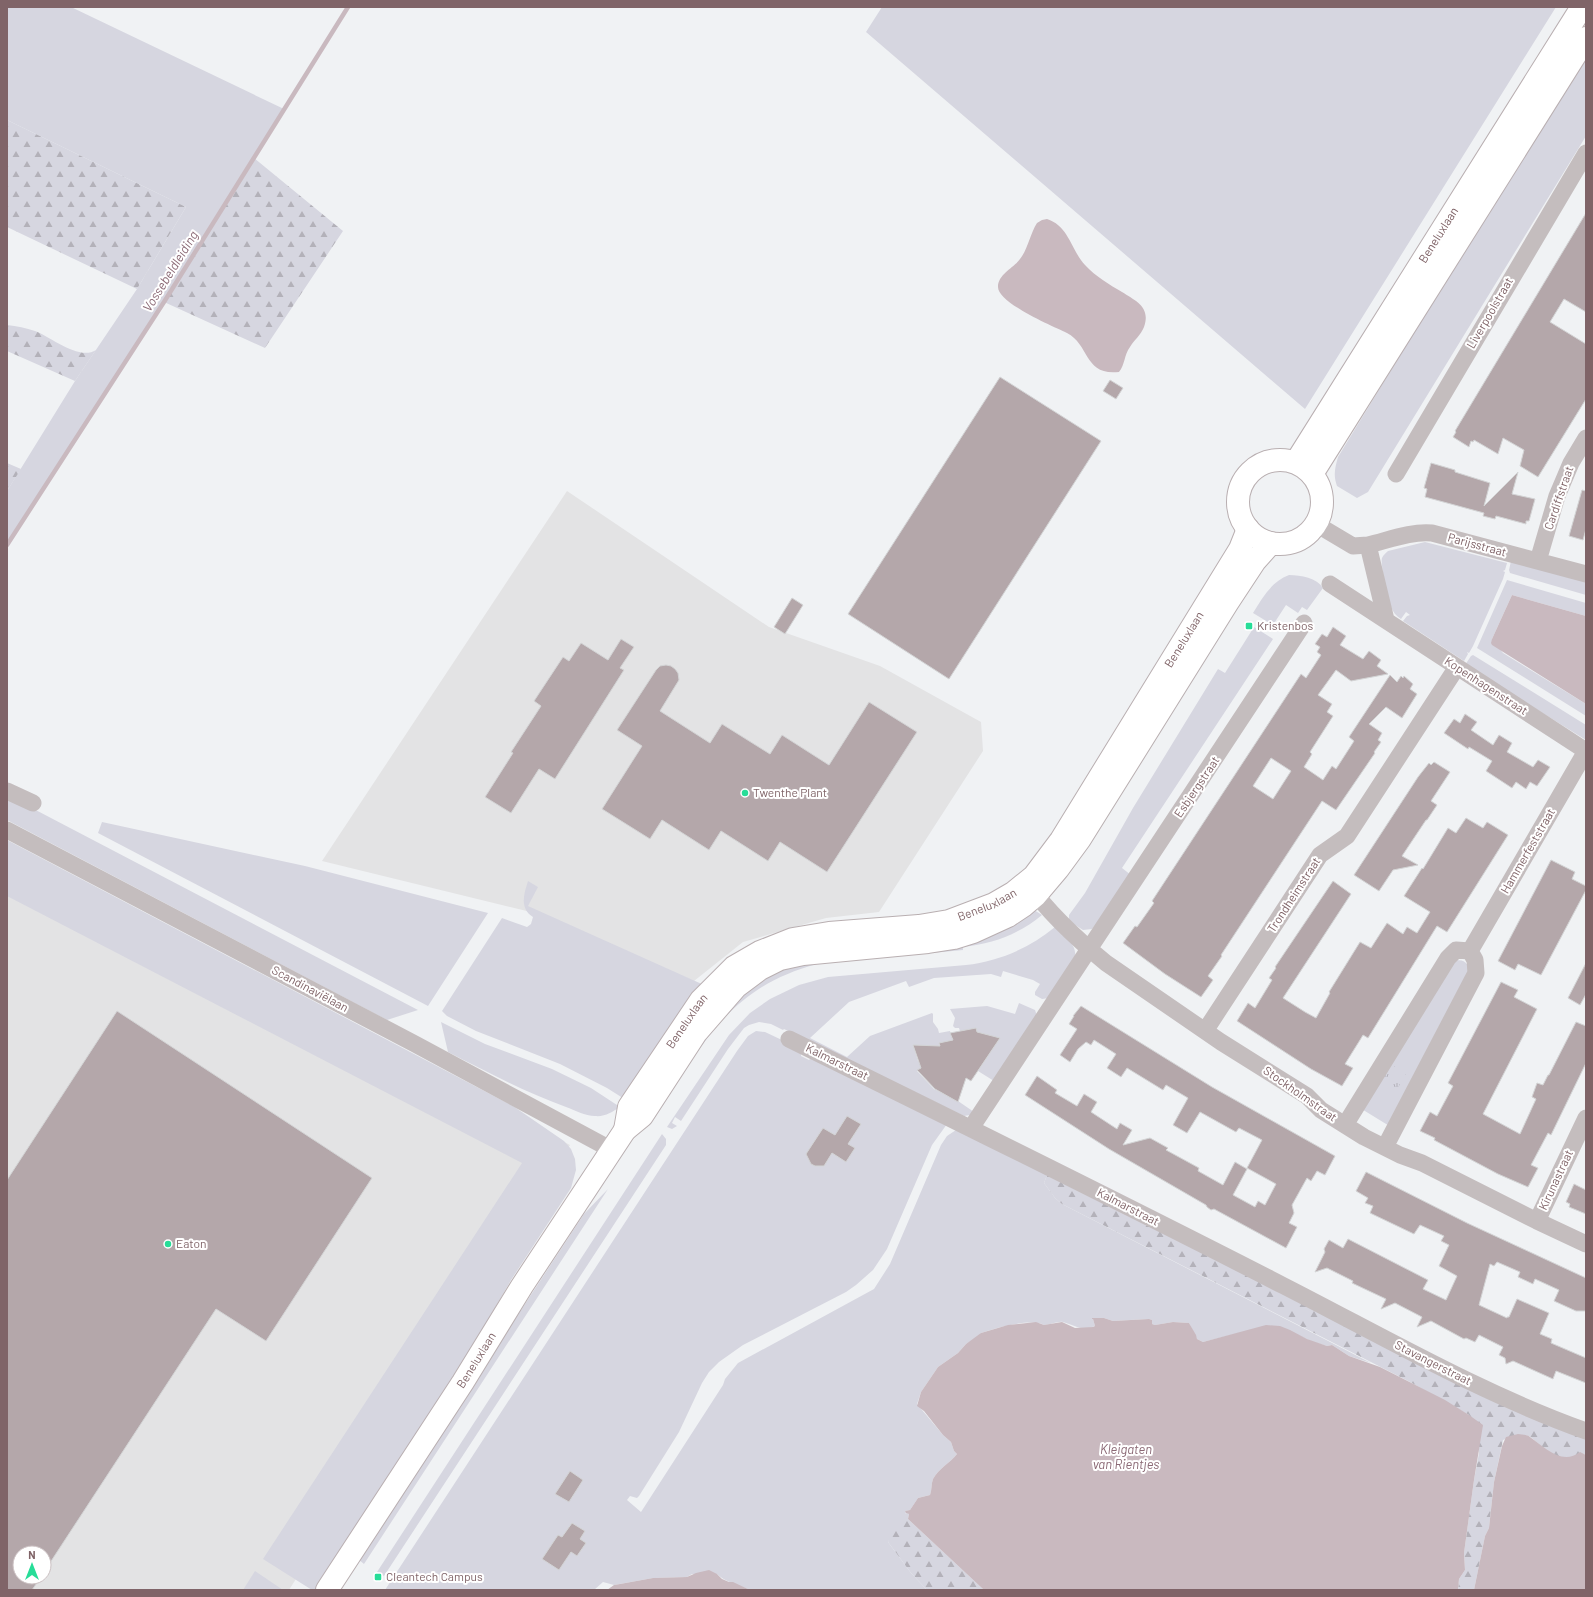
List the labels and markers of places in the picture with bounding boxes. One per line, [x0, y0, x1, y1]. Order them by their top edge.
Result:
place label: Kristenbos [1257, 618, 1314, 632]
marker: Kristenbos [1244, 621, 1254, 631]
place label: Twenthe Plant [753, 785, 827, 799]
marker: Twenthe Plant [740, 788, 750, 798]
place label: Eaton [176, 1236, 207, 1250]
marker: Eaton [163, 1239, 173, 1249]
place label: Cleantech Campus [386, 1569, 483, 1583]
marker: Cleantech Campus [373, 1572, 383, 1582]

